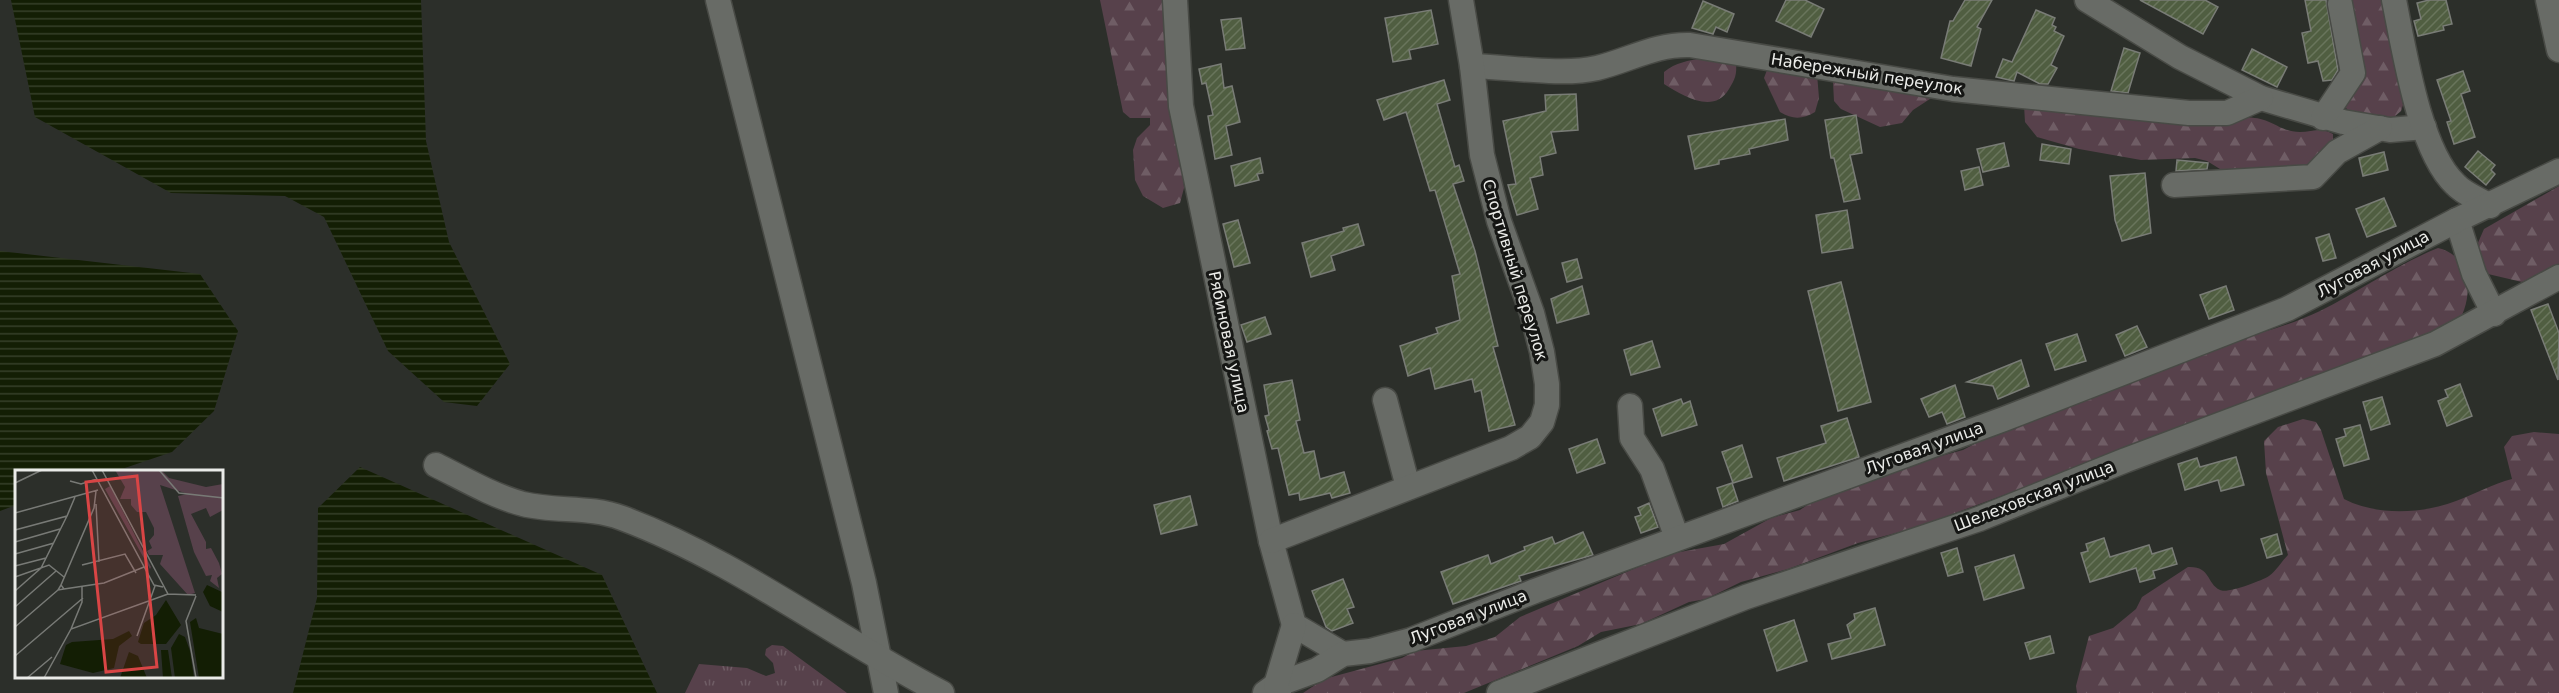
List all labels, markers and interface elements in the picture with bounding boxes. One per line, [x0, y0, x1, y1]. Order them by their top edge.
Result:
street label: Набережный переулок [1770, 49, 1965, 99]
street label: Спортивный переулок [1478, 177, 1552, 363]
street label: Луговая улица [2314, 226, 2432, 302]
street label: Рябиновая улица [1205, 269, 1253, 415]
street label: Луговая улица [1862, 418, 1986, 478]
street label: Шелеховская улица [1951, 457, 2117, 535]
inset map [15, 470, 224, 678]
street label: Луговая улица [1407, 586, 1529, 648]

